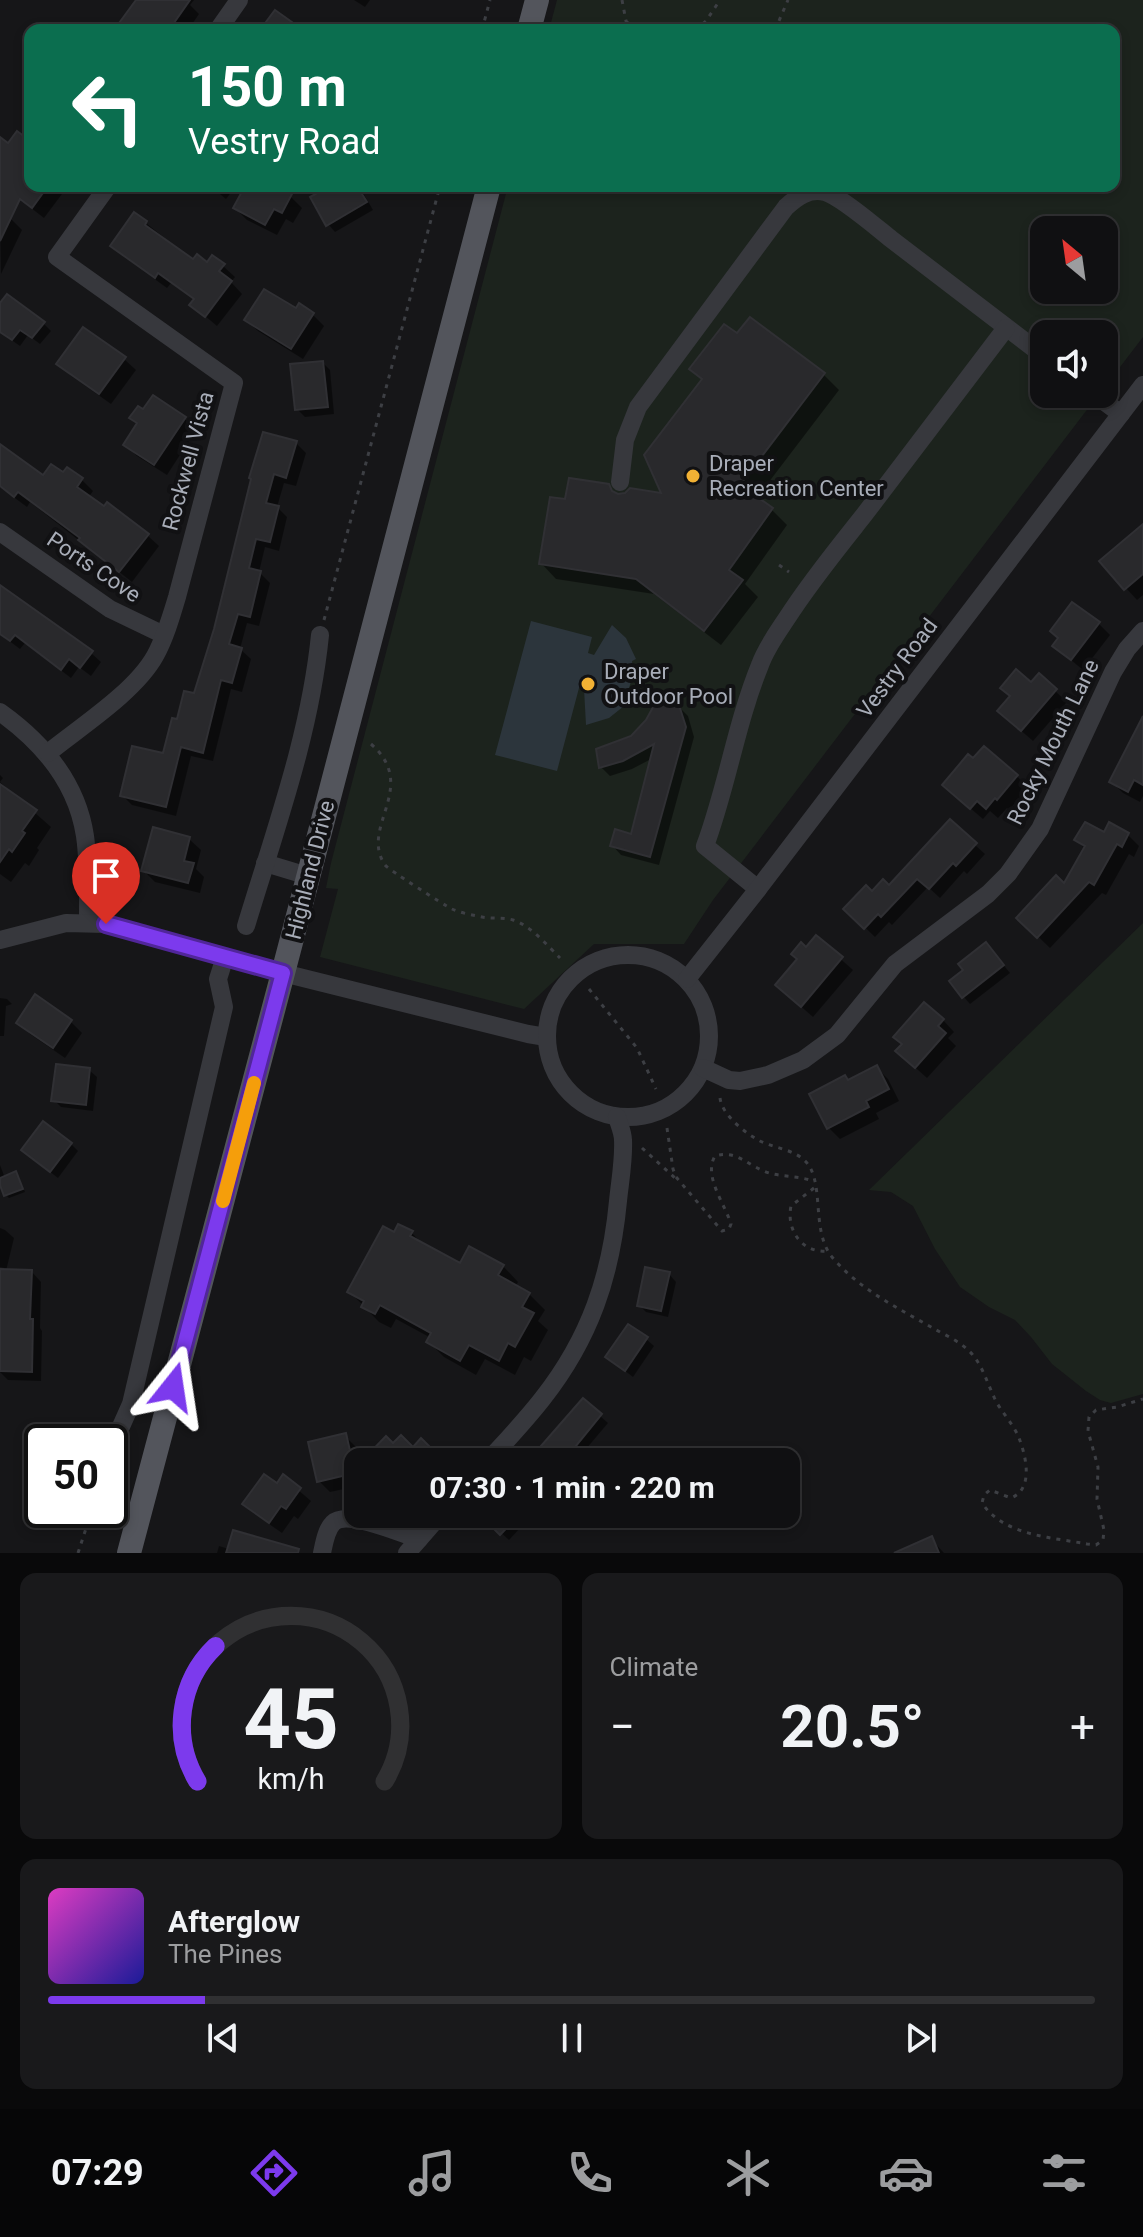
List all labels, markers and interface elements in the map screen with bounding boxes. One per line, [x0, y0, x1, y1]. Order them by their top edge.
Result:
text: 150 m [188, 54, 347, 120]
icon: left [56, 56, 160, 160]
text: Vestry Road [188, 121, 381, 163]
north arrow [1030, 216, 1118, 304]
map controls [1030, 216, 1118, 408]
button: sound [1030, 320, 1118, 408]
street label: Rockwell Vista [157, 389, 219, 533]
place label: Draper Recreation Center [709, 451, 884, 501]
marker: Draper Recreation Center [684, 467, 702, 485]
street label: Ports Cove [43, 527, 145, 607]
street label: Vestry Road [852, 613, 942, 723]
street label: Rocky Mouth Lane [1002, 655, 1104, 829]
place label: Draper Outdoor Pool [604, 659, 733, 709]
marker: Draper Outdoor Pool [579, 675, 597, 693]
street label: Highland Drive [281, 798, 339, 942]
pin [72, 842, 140, 924]
icon: arrive [84, 854, 128, 898]
position arrow [131, 1345, 215, 1429]
speed limit sign: 50 [24, 1424, 128, 1528]
text: 07:30 · 1 min · 220 m [429, 1470, 715, 1505]
text: Climate [610, 1652, 698, 1682]
text: 45 [243, 1671, 338, 1768]
text: 20.5° [780, 1691, 924, 1762]
text: − [610, 1701, 635, 1753]
text: + [1070, 1701, 1095, 1753]
text: km/h [257, 1762, 324, 1796]
text: Afterglow [168, 1904, 300, 1939]
text: The Pines [168, 1939, 282, 1969]
icon: previous [201, 2016, 245, 2060]
icon: pause [550, 2016, 594, 2060]
icon: next [899, 2016, 943, 2060]
icon: directions [246, 2145, 302, 2201]
icon: music [404, 2145, 460, 2201]
icon: phone [562, 2145, 618, 2201]
icon: climate [720, 2145, 776, 2201]
icon: car [878, 2145, 934, 2201]
icon: filters [1036, 2145, 1092, 2201]
text: 07:29 [51, 2152, 144, 2194]

